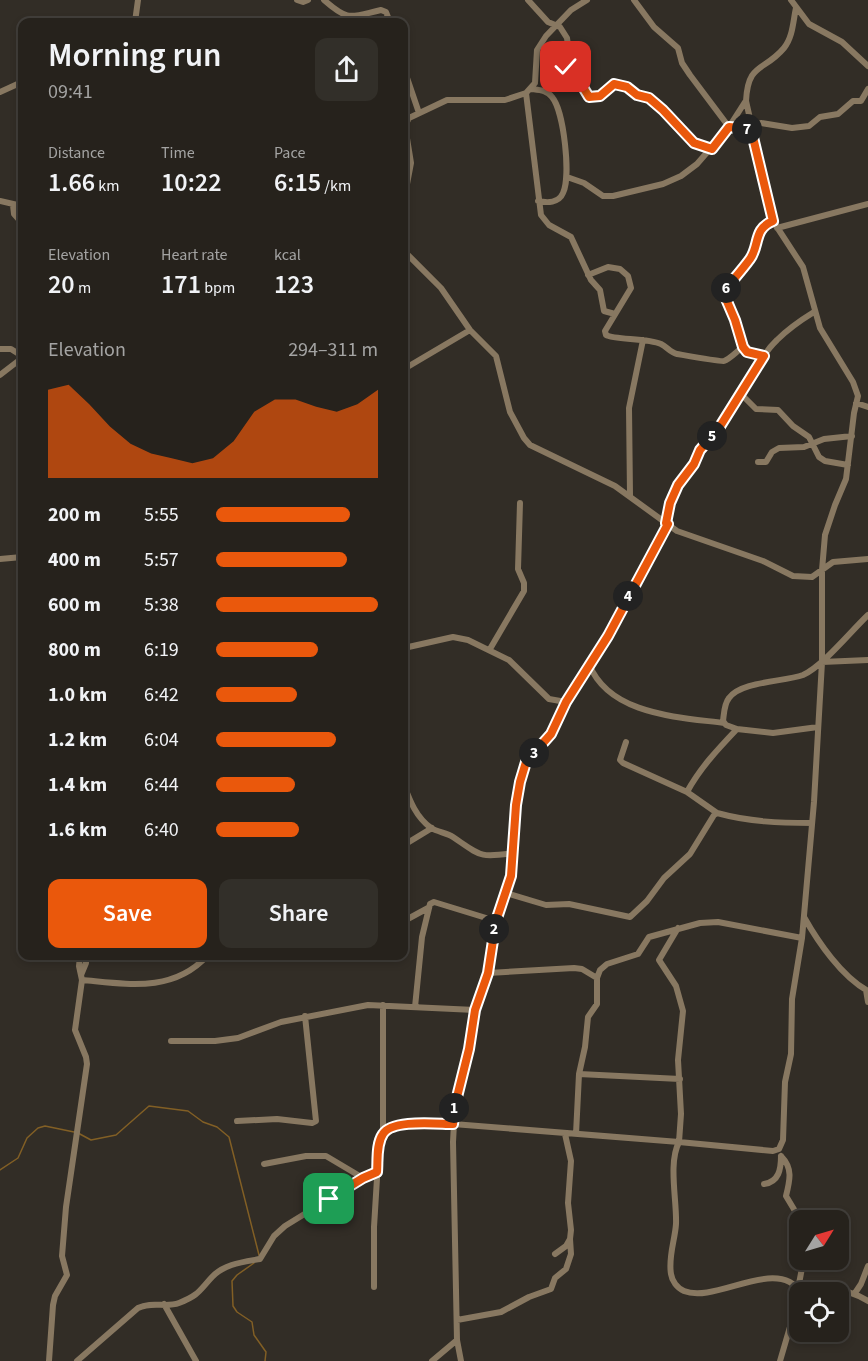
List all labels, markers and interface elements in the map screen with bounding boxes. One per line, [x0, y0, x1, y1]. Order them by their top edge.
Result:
text: Morning run [48, 32, 222, 79]
button: share [315, 38, 378, 101]
pin [540, 41, 591, 92]
icon: check [549, 50, 582, 83]
text: 09:41 [48, 78, 93, 106]
pin: 7 [732, 114, 762, 144]
text: 7 [743, 118, 751, 140]
text: Distance [48, 142, 105, 164]
text: Time [161, 142, 195, 164]
text: Pace [274, 142, 305, 164]
text: 1.66 [48, 164, 95, 201]
text: 10:22 [161, 164, 222, 201]
text: 6:15 [274, 164, 321, 201]
text: km [95, 175, 120, 197]
text: /km [321, 175, 351, 197]
text: Elevation [48, 244, 110, 266]
text: Heart rate [161, 244, 228, 266]
text: kcal [274, 244, 301, 266]
text: 20 [48, 266, 75, 303]
text: 171 [161, 266, 201, 303]
text: 123 [274, 266, 314, 303]
pin: 6 [711, 273, 741, 303]
text: m [75, 277, 91, 299]
text: bpm [201, 277, 235, 299]
text: 6 [722, 277, 730, 299]
text: Elevation [48, 336, 126, 364]
text: 294–311 m [288, 336, 378, 364]
pin: 5 [697, 421, 727, 451]
text: 5 [708, 425, 716, 447]
text: 200 m [48, 501, 101, 529]
text: 5:55 [144, 501, 179, 529]
text: 400 m [48, 546, 101, 574]
text: 5:57 [144, 546, 179, 574]
pin: 4 [613, 581, 643, 611]
text: 4 [624, 585, 632, 607]
text: 600 m [48, 591, 101, 619]
text: 5:38 [144, 591, 179, 619]
text: 800 m [48, 636, 101, 664]
text: 6:19 [144, 636, 179, 664]
text: 1.0 km [48, 681, 107, 709]
text: 6:42 [144, 681, 179, 709]
text: 1.2 km [48, 726, 107, 754]
text: 6:04 [144, 726, 179, 754]
pin: 3 [519, 738, 549, 768]
text: 3 [530, 742, 538, 764]
text: 1.4 km [48, 771, 107, 799]
text: 6:44 [144, 771, 179, 799]
text: 1.6 km [48, 816, 107, 844]
text: 6:40 [144, 816, 179, 844]
button: Save [48, 879, 207, 948]
button: Share [219, 879, 378, 948]
pin: 2 [479, 914, 509, 944]
text: 2 [490, 918, 498, 940]
pin: 1 [439, 1093, 469, 1123]
text: 1 [450, 1097, 458, 1119]
pin [303, 1173, 354, 1224]
icon: arrive [312, 1182, 345, 1215]
north arrow [789, 1210, 849, 1270]
map controls [789, 1210, 849, 1342]
button: locate [789, 1282, 849, 1342]

